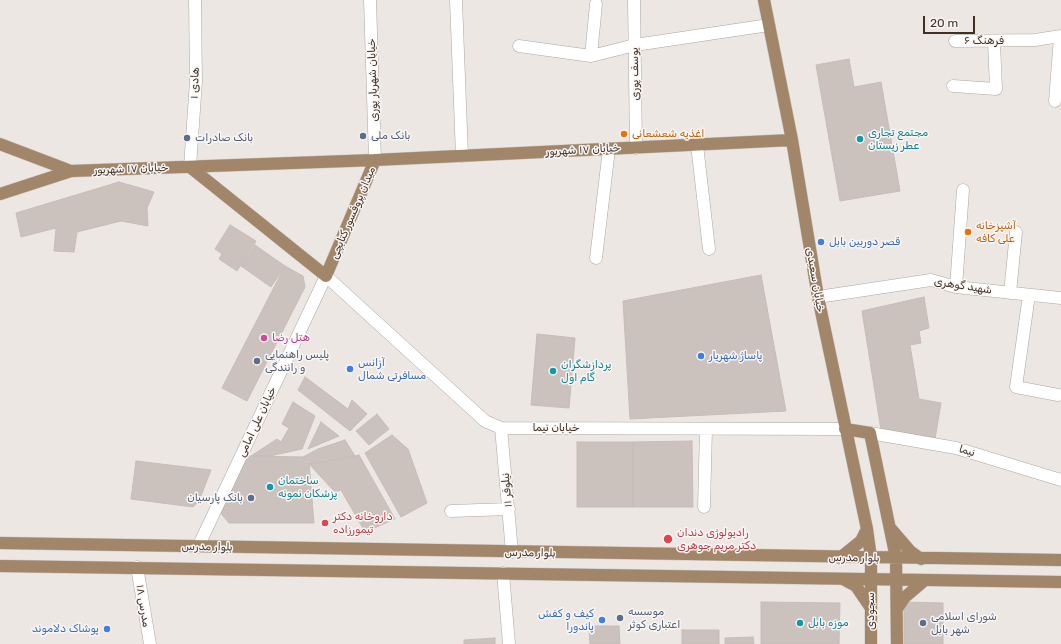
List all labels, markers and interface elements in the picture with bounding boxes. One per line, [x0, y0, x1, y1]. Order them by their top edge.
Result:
scale bar [925, 8, 977, 34]
text: 20 m [930, 16, 958, 30]
street label: فرهنگ ۶ [964, 34, 1004, 48]
street label: خیابان شهریار پوری [365, 38, 381, 122]
street label: یوسف پوری [628, 47, 642, 101]
street label: هادی ۱ [188, 67, 202, 99]
place label: مجتمع تجاری عطر زیستان [868, 126, 928, 152]
place label: اغذیه شعشعانی [632, 127, 704, 141]
place label: بانک ملی [371, 129, 411, 143]
marker: اغذیه شعشعانی [619, 129, 629, 139]
place label: بانک صادرات [195, 131, 253, 145]
marker: بانک ملی [358, 131, 368, 141]
marker: بانک صادرات [182, 133, 192, 143]
marker: مجتمع تجاری عطر زیستان [855, 134, 865, 144]
street label: خیابان ۱۷ شهریور [545, 141, 621, 159]
street label: خیابان ۱۷ شهریور [93, 161, 169, 177]
street label: میدان پروفسور کتابچی [328, 165, 378, 261]
place label: آشپزخانه علی کافه [976, 219, 1016, 245]
marker: آشپزخانه علی کافه [963, 227, 973, 237]
place label: قصر دوربین بابل [829, 235, 900, 249]
marker: قصر دوربین بابل [816, 237, 826, 247]
street label: خیابان سعیدی [803, 247, 827, 313]
street label: شهید گوهری [933, 275, 993, 297]
place label: هتل رضا [272, 331, 310, 345]
marker: هتل رضا [259, 333, 269, 343]
place label: پلیس راهنمایی و رانندگی [265, 348, 329, 374]
place label: پاساژ شهریار [709, 349, 762, 363]
marker: پاساژ شهریار [696, 351, 706, 361]
marker: پلیس راهنمایی و رانندگی [252, 356, 262, 366]
place label: آزانس مسافرتی شمال [358, 356, 426, 382]
place label: پردازشگران گام اول [561, 358, 611, 384]
marker: آزانس مسافرتی شمال [345, 364, 355, 374]
marker: پردازشگران گام اول [548, 366, 558, 376]
street label: خیابان علی امامی [235, 385, 279, 459]
street label: خیابان نیما [532, 421, 580, 435]
street label: نیما [957, 442, 977, 460]
street label: نیلوفر ۱۱ [499, 472, 515, 508]
place label: ساختمان پزشکان نمونه [278, 474, 337, 500]
marker: ساختمان پزشکان نمونه [265, 482, 275, 492]
place label: بانک پارسیان [187, 491, 243, 505]
marker: بانک پارسیان [246, 493, 256, 503]
place label: داروخانه دکتر تیمورزاده [333, 510, 393, 536]
marker: داروخانه دکتر تیمورزاده [320, 518, 330, 528]
place label: رادیولوژی دندان دکتر مریم جوهری [677, 526, 756, 552]
marker: رادیولوژی دندان دکتر مریم جوهری [662, 533, 674, 545]
street label: بلوار مدرس [181, 540, 233, 554]
street label: بلوار مدرس [504, 546, 556, 560]
street label: بلوار مدرس [828, 551, 880, 565]
street label: مدرس ۱۸ [133, 584, 153, 628]
street label: سجودی [864, 592, 878, 630]
place label: موسسه اعتباری کوثر [628, 605, 680, 631]
place label: کیف و کفش پاندورا [538, 607, 594, 633]
place label: شورای اسلامی شهر بابل [931, 610, 997, 636]
marker: موسسه اعتباری کوثر [615, 613, 625, 623]
marker: کیف و کفش پاندورا [597, 615, 607, 625]
place label: موزه بابل [808, 616, 849, 630]
marker: موزه بابل [795, 618, 805, 628]
marker: شورای اسلامی شهر بابل [918, 618, 928, 628]
place label: پوشاک دلاموند [32, 622, 99, 636]
marker: پوشاک دلاموند [102, 624, 112, 634]

